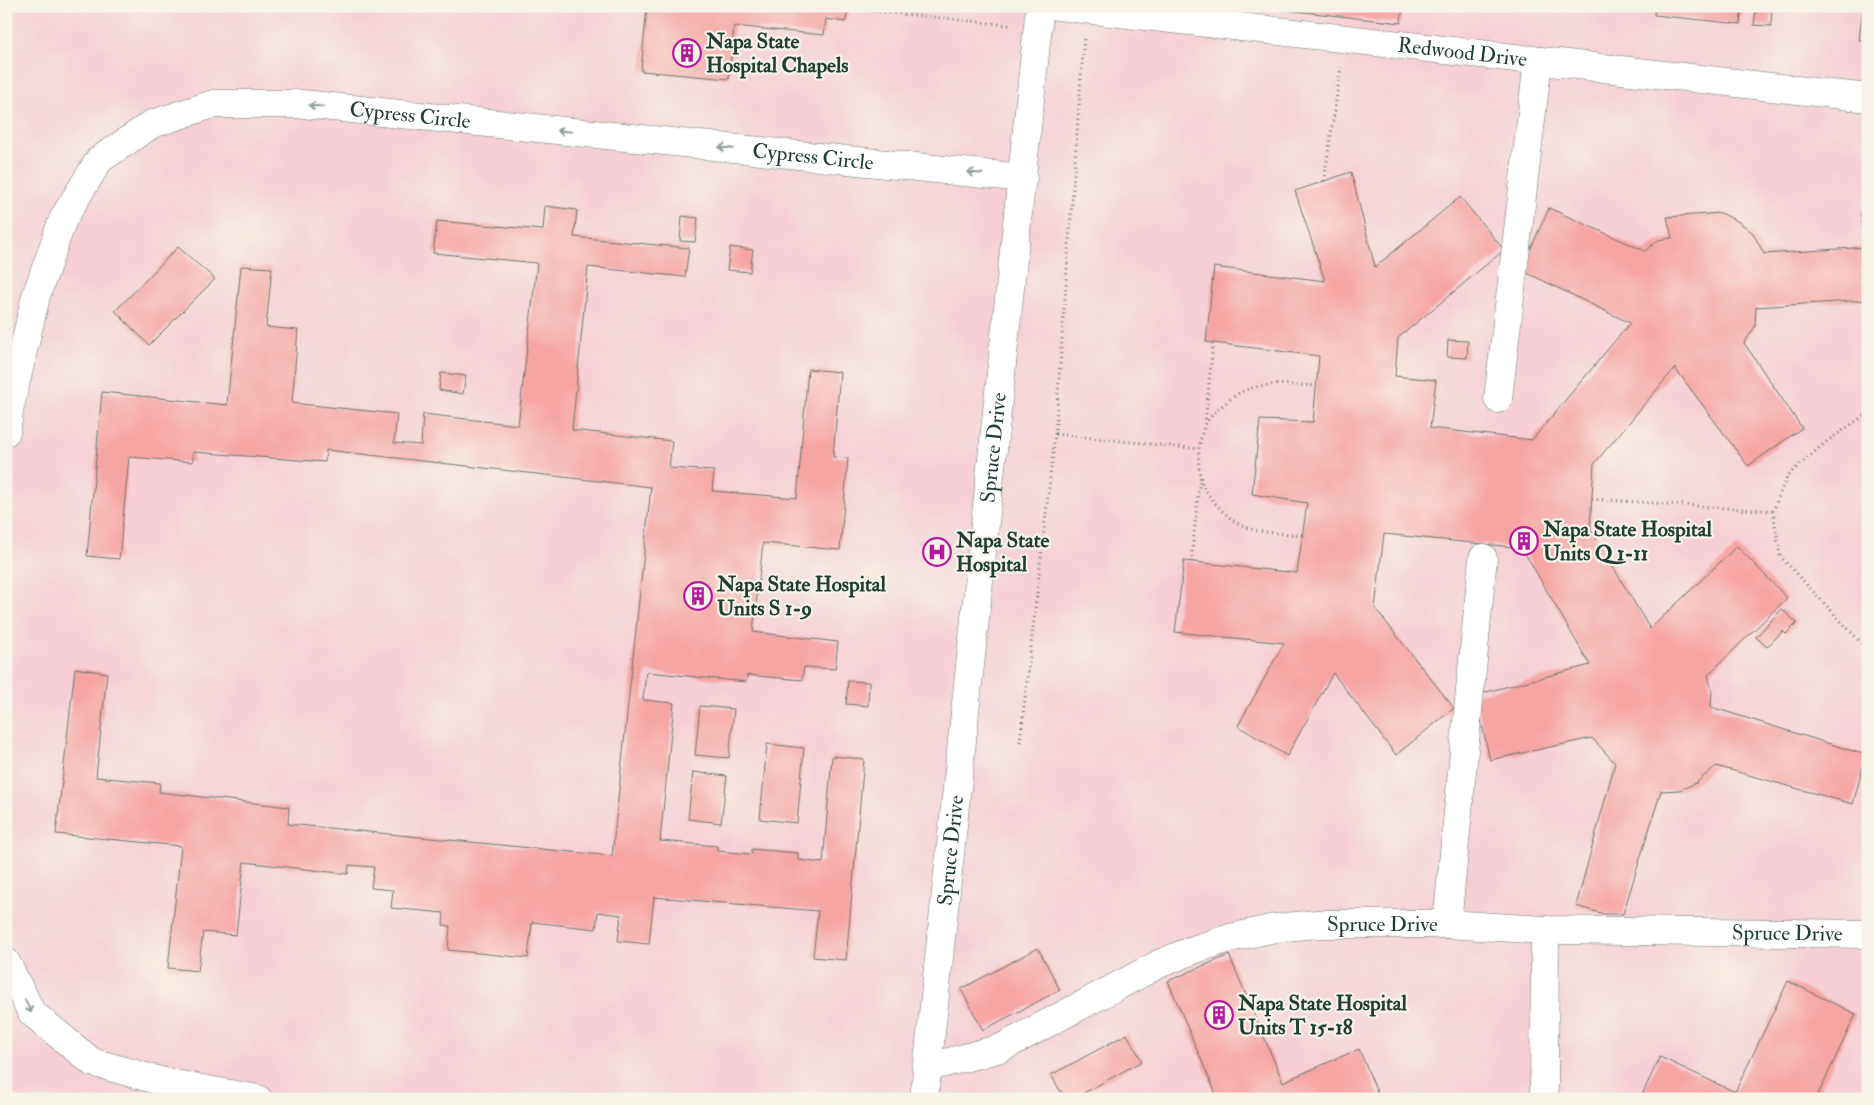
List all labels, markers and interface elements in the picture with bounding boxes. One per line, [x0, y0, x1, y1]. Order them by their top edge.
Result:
place label: Napa State Hospital Chapels [705, 28, 848, 79]
street label: Redwood Drive [1396, 31, 1529, 73]
building icon: Napa State Hospital Chapels [672, 38, 702, 68]
street label: Cypress Circle [348, 95, 472, 135]
one-way arrow [308, 101, 324, 111]
one-way arrow [557, 126, 573, 136]
street label: Cypress Circle [751, 137, 875, 176]
one-way arrow [718, 143, 734, 153]
one-way arrow [967, 168, 983, 178]
street label: Spruce Drive [974, 391, 1012, 504]
place label: Napa State Hospital Units Q 1-11 [1542, 516, 1712, 567]
building icon: Napa State Hospital Units Q 1-11 [1509, 526, 1539, 556]
place label: Napa State Hospital [955, 527, 1050, 578]
hospital icon: Napa State Hospital [922, 537, 952, 567]
place label: Napa State Hospital Units S 1-9 [716, 571, 886, 622]
building icon: Napa State Hospital Units S 1-9 [683, 581, 713, 611]
street label: Spruce Drive [931, 794, 970, 907]
street label: Spruce Drive [1327, 911, 1438, 938]
street label: Spruce Drive [1732, 919, 1843, 947]
place label: Napa State Hospital Units T 15-18 [1237, 990, 1407, 1041]
one-way arrow [23, 998, 33, 1013]
building icon: Napa State Hospital Units T 15-18 [1204, 1000, 1234, 1030]

